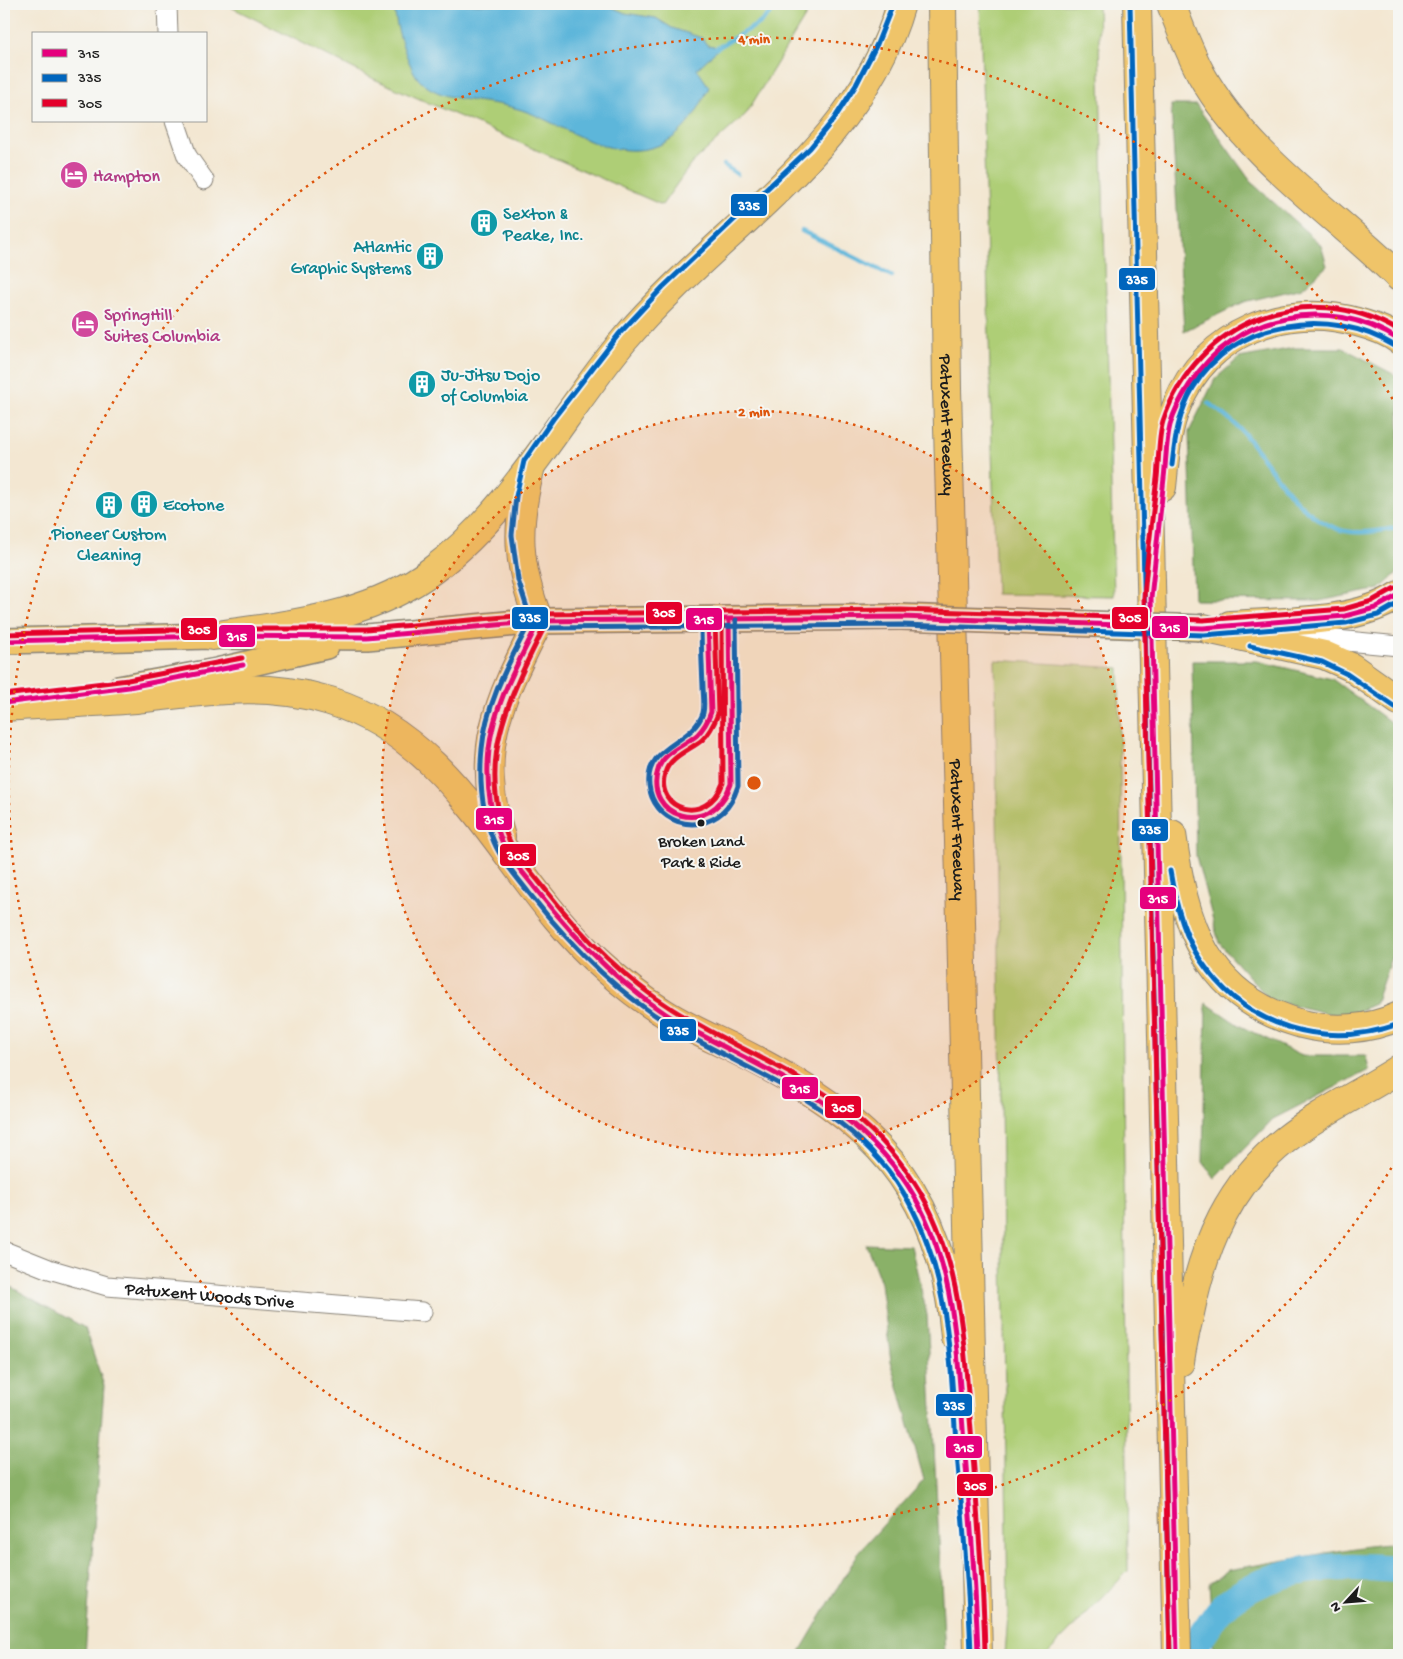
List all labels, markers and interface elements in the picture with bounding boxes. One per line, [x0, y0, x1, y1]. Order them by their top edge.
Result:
text: 4 min [737, 31, 771, 49]
legend [32, 32, 208, 122]
text: 315 [77, 46, 100, 64]
text: 335 [77, 70, 102, 88]
text: 305 [77, 96, 102, 114]
hotel icon: Hampton [59, 160, 89, 190]
place label: Hampton [93, 167, 161, 188]
line badge: 335 [730, 193, 768, 217]
text: 335 [737, 199, 761, 216]
place label: Sexton & Peake, Inc. [502, 205, 584, 247]
building icon: Sexton & Peake, Inc. [469, 208, 499, 238]
place label: Atlantic Graphic Systems [291, 238, 412, 280]
building icon: Atlantic Graphic Systems [415, 241, 445, 271]
line badge: 335 [1118, 267, 1156, 291]
text: 335 [1125, 273, 1149, 290]
place label: SpringHill Suites Columbia [104, 306, 221, 348]
hotel icon: SpringHill Suites Columbia [70, 309, 100, 339]
street label: Patuxent Freeway [934, 353, 958, 496]
place label: Ju-Jitsu Dojo of Columbia [441, 366, 540, 408]
building icon: Ju-Jitsu Dojo of Columbia [407, 369, 437, 399]
text: 2 min [738, 404, 771, 422]
building icon: Ecotone [129, 489, 159, 519]
building icon: Pioneer Custom Cleaning [94, 490, 124, 520]
place label: Ecotone [163, 496, 225, 517]
place label: Pioneer Custom Cleaning [50, 525, 167, 567]
line badge: 305 [645, 601, 683, 625]
line badge: 335 [511, 606, 549, 630]
text: 305 [652, 606, 676, 623]
line badge: 305 [1111, 606, 1149, 630]
line badge: 315 [685, 607, 723, 631]
text: 335 [518, 611, 542, 628]
text: 305 [1118, 611, 1142, 628]
text: 315 [693, 613, 715, 630]
line badge: 315 [1151, 615, 1189, 639]
line badge: 305 [180, 617, 218, 641]
text: 315 [1159, 621, 1181, 638]
text: 305 [187, 623, 211, 640]
line badge: 315 [218, 624, 256, 648]
text: 315 [226, 630, 248, 647]
street label: Patuxent Freeway [944, 758, 969, 901]
centre of rings [745, 774, 763, 792]
line badge: 315 [475, 807, 513, 831]
text: 315 [483, 813, 505, 830]
marker: Broken Land Park & Ride [696, 818, 706, 828]
line badge: 335 [1131, 818, 1169, 842]
text: 335 [1138, 823, 1162, 840]
place label: Broken Land Park & Ride [657, 833, 746, 874]
line badge: 305 [499, 843, 537, 867]
text: 305 [506, 849, 530, 866]
line badge: 315 [1139, 886, 1177, 910]
text: 315 [1147, 892, 1169, 909]
line badge: 335 [659, 1018, 697, 1042]
text: 335 [666, 1024, 690, 1041]
line badge: 315 [781, 1076, 819, 1100]
text: 315 [789, 1082, 811, 1099]
line badge: 305 [824, 1095, 862, 1119]
text: 305 [831, 1101, 855, 1118]
street label: Patuxent Woods Drive [123, 1279, 296, 1314]
line badge: 335 [935, 1393, 973, 1417]
text: 335 [942, 1399, 966, 1416]
line badge: 315 [945, 1435, 983, 1459]
text: 315 [953, 1441, 975, 1458]
line badge: 305 [956, 1473, 994, 1497]
text: 305 [963, 1479, 987, 1496]
north arrow [1320, 1576, 1370, 1626]
text: N [1327, 1599, 1346, 1614]

